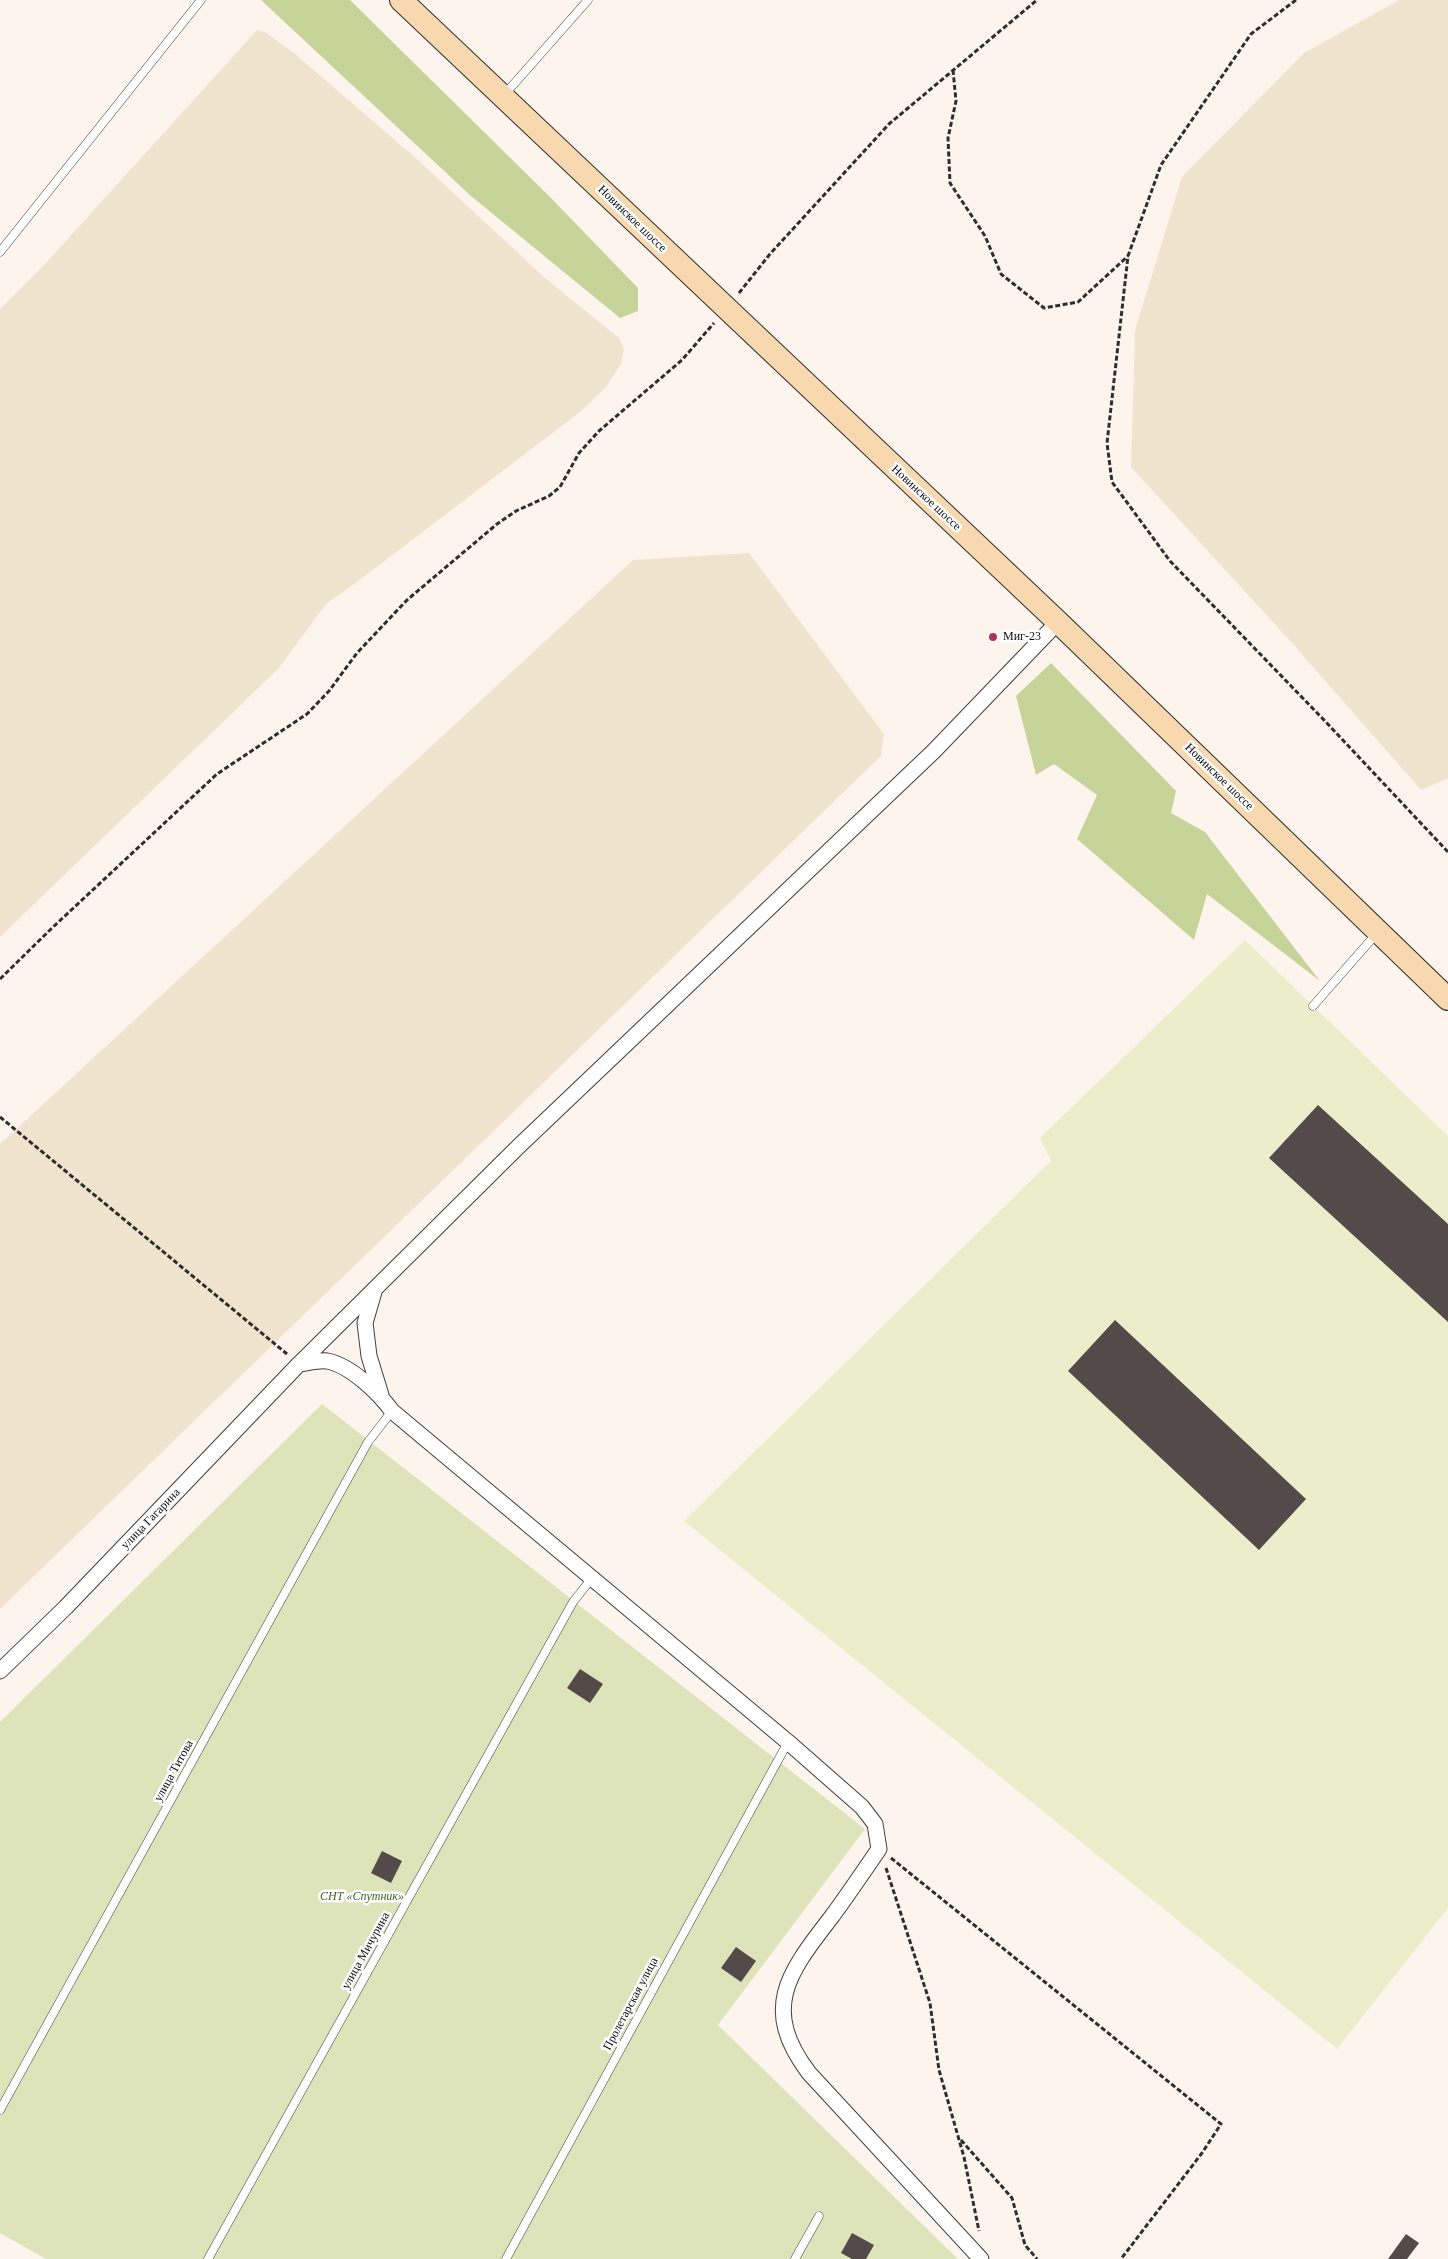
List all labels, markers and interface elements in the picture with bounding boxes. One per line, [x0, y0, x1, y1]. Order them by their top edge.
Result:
street label: Новинское шоссе [595, 183, 669, 255]
street label: Новинское шоссе [888, 462, 964, 534]
place label: Миг-23 [1003, 630, 1041, 644]
marker: Миг-23 [987, 631, 999, 643]
street label: Новинское шоссе [1182, 741, 1256, 813]
street label: улица Гагарина [118, 1486, 184, 1552]
street label: улица Титова [151, 1738, 197, 1804]
park label: СНТ «Спутник» [320, 1890, 404, 1904]
street label: улица Мичурина [339, 1910, 393, 1992]
street label: Пролетарская улица [600, 1955, 662, 2053]

